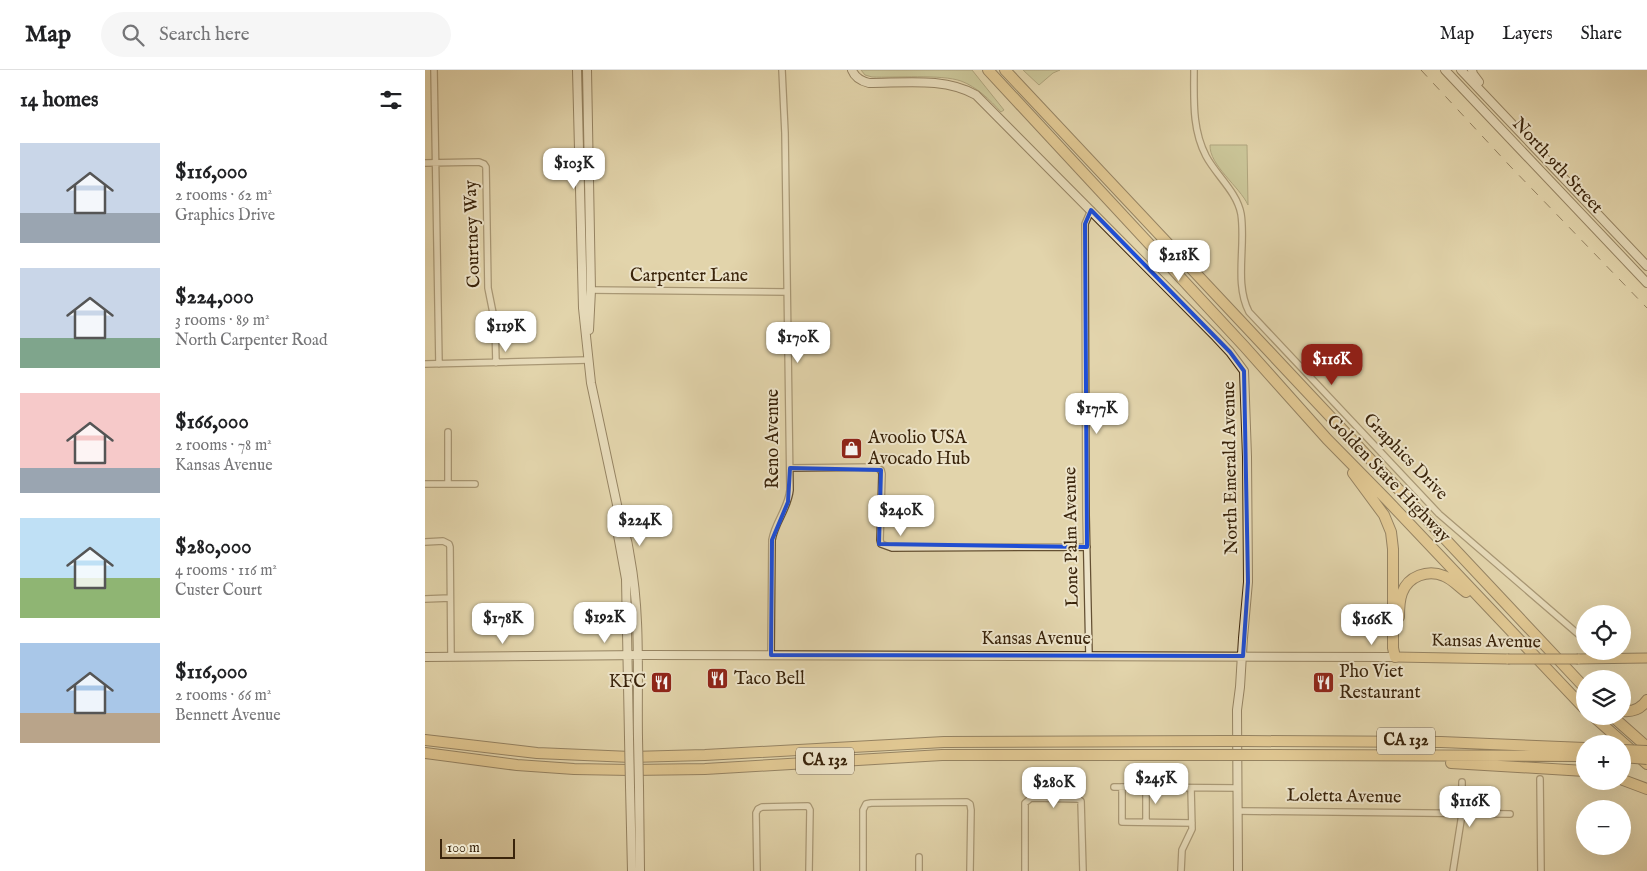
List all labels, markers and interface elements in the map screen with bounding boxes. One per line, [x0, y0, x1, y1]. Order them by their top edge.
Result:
search box [101, 12, 451, 57]
text: Map [25, 19, 71, 50]
icon: search [119, 21, 147, 49]
text: Search here [159, 23, 250, 47]
text: Map [1440, 23, 1474, 46]
text: Layers [1502, 23, 1553, 46]
text: Share [1581, 23, 1622, 46]
icon: filters [377, 86, 405, 114]
text: 14 homes [20, 87, 98, 114]
street label: North 9th Street [1507, 113, 1607, 219]
pin: $103K [539, 148, 609, 190]
text: $103K [554, 154, 594, 174]
text: $116,000 [175, 159, 248, 186]
icon: home [60, 163, 120, 223]
street label: Courtney Way [460, 180, 486, 288]
text: 2 rooms · 62 m² [175, 186, 272, 206]
text: Graphics Drive [175, 206, 275, 226]
pin: $218K [1144, 240, 1214, 282]
text: $218K [1159, 246, 1199, 266]
street label: Carpenter Lane [630, 265, 748, 288]
text: $224,000 [175, 284, 254, 311]
icon: home [60, 288, 120, 348]
pin: $119K [471, 310, 541, 353]
text: 3 rooms · 89 m² [175, 311, 270, 331]
text: $119K [486, 317, 526, 337]
pin: $170K [763, 322, 833, 364]
text: $170K [777, 328, 819, 348]
text: North Carpenter Road [175, 331, 327, 351]
pin: $116K [1297, 344, 1367, 386]
text: $116K [1312, 350, 1352, 370]
street label: North Emerald Avenue [1218, 381, 1244, 555]
street label: Reno Avenue [762, 389, 785, 489]
pin: $177K [1062, 392, 1132, 435]
text: $177K [1076, 399, 1118, 419]
text: $166,000 [175, 409, 249, 436]
street label: Graphics Drive [1358, 409, 1452, 505]
street label: Golden State Highway [1321, 410, 1455, 548]
icon: home [60, 413, 120, 473]
place label: Avoolio USA Avocado Hub [867, 427, 971, 471]
text: 2 rooms · 78 m² [175, 436, 272, 456]
shop icon: Avoolio USA Avocado Hub [840, 436, 864, 460]
text: Kansas Avenue [175, 456, 273, 476]
street label: Lone Palm Avenue [1059, 467, 1085, 607]
pin: $240K [866, 494, 936, 537]
text: $240K [879, 501, 923, 521]
pin: $224K [605, 504, 675, 547]
text: $224K [618, 511, 662, 531]
text: $280,000 [175, 534, 252, 561]
icon: home [60, 538, 120, 598]
text: 4 rooms · 116 m² [175, 561, 277, 581]
text: Custer Court [175, 581, 262, 601]
pin: $178K [468, 602, 538, 645]
pin: $192K [570, 602, 640, 644]
pin: $166K [1337, 604, 1407, 646]
map controls [1576, 605, 1631, 855]
button: locate [1576, 605, 1631, 660]
text: $192K [585, 608, 625, 628]
text: $178K [483, 609, 523, 629]
text: $166K [1352, 610, 1392, 630]
street label: Kansas Avenue [981, 628, 1091, 651]
street label: Kansas Avenue [1431, 630, 1541, 654]
text: $116,000 [175, 659, 248, 686]
place label: Pho Viet Restaurant [1339, 661, 1421, 705]
icon: home [60, 663, 120, 723]
restaurant icon: Taco Bell [706, 667, 730, 691]
place label: Taco Bell [734, 668, 805, 691]
restaurant icon: KFC [650, 670, 674, 694]
restaurant icon: Pho Viet Restaurant [1311, 670, 1335, 694]
button: layers [1576, 670, 1631, 725]
place label: KFC [609, 671, 646, 694]
text: 2 rooms · 66 m² [175, 686, 271, 706]
text: Bennett Avenue [175, 706, 281, 726]
road number: CA 132 [1377, 728, 1435, 754]
button: + [1576, 735, 1631, 790]
road number: CA 132 [796, 748, 854, 774]
pin: $245K [1121, 762, 1191, 805]
pin: $280K [1019, 766, 1089, 809]
text: $245K [1135, 769, 1177, 789]
text: $280K [1033, 773, 1075, 793]
street label: Loletta Avenue [1286, 785, 1402, 809]
pin: $116K [1435, 786, 1505, 828]
text: $116K [1450, 792, 1490, 812]
button: − [1576, 800, 1631, 855]
scale bar [440, 836, 515, 859]
text: 100 m [447, 839, 480, 857]

